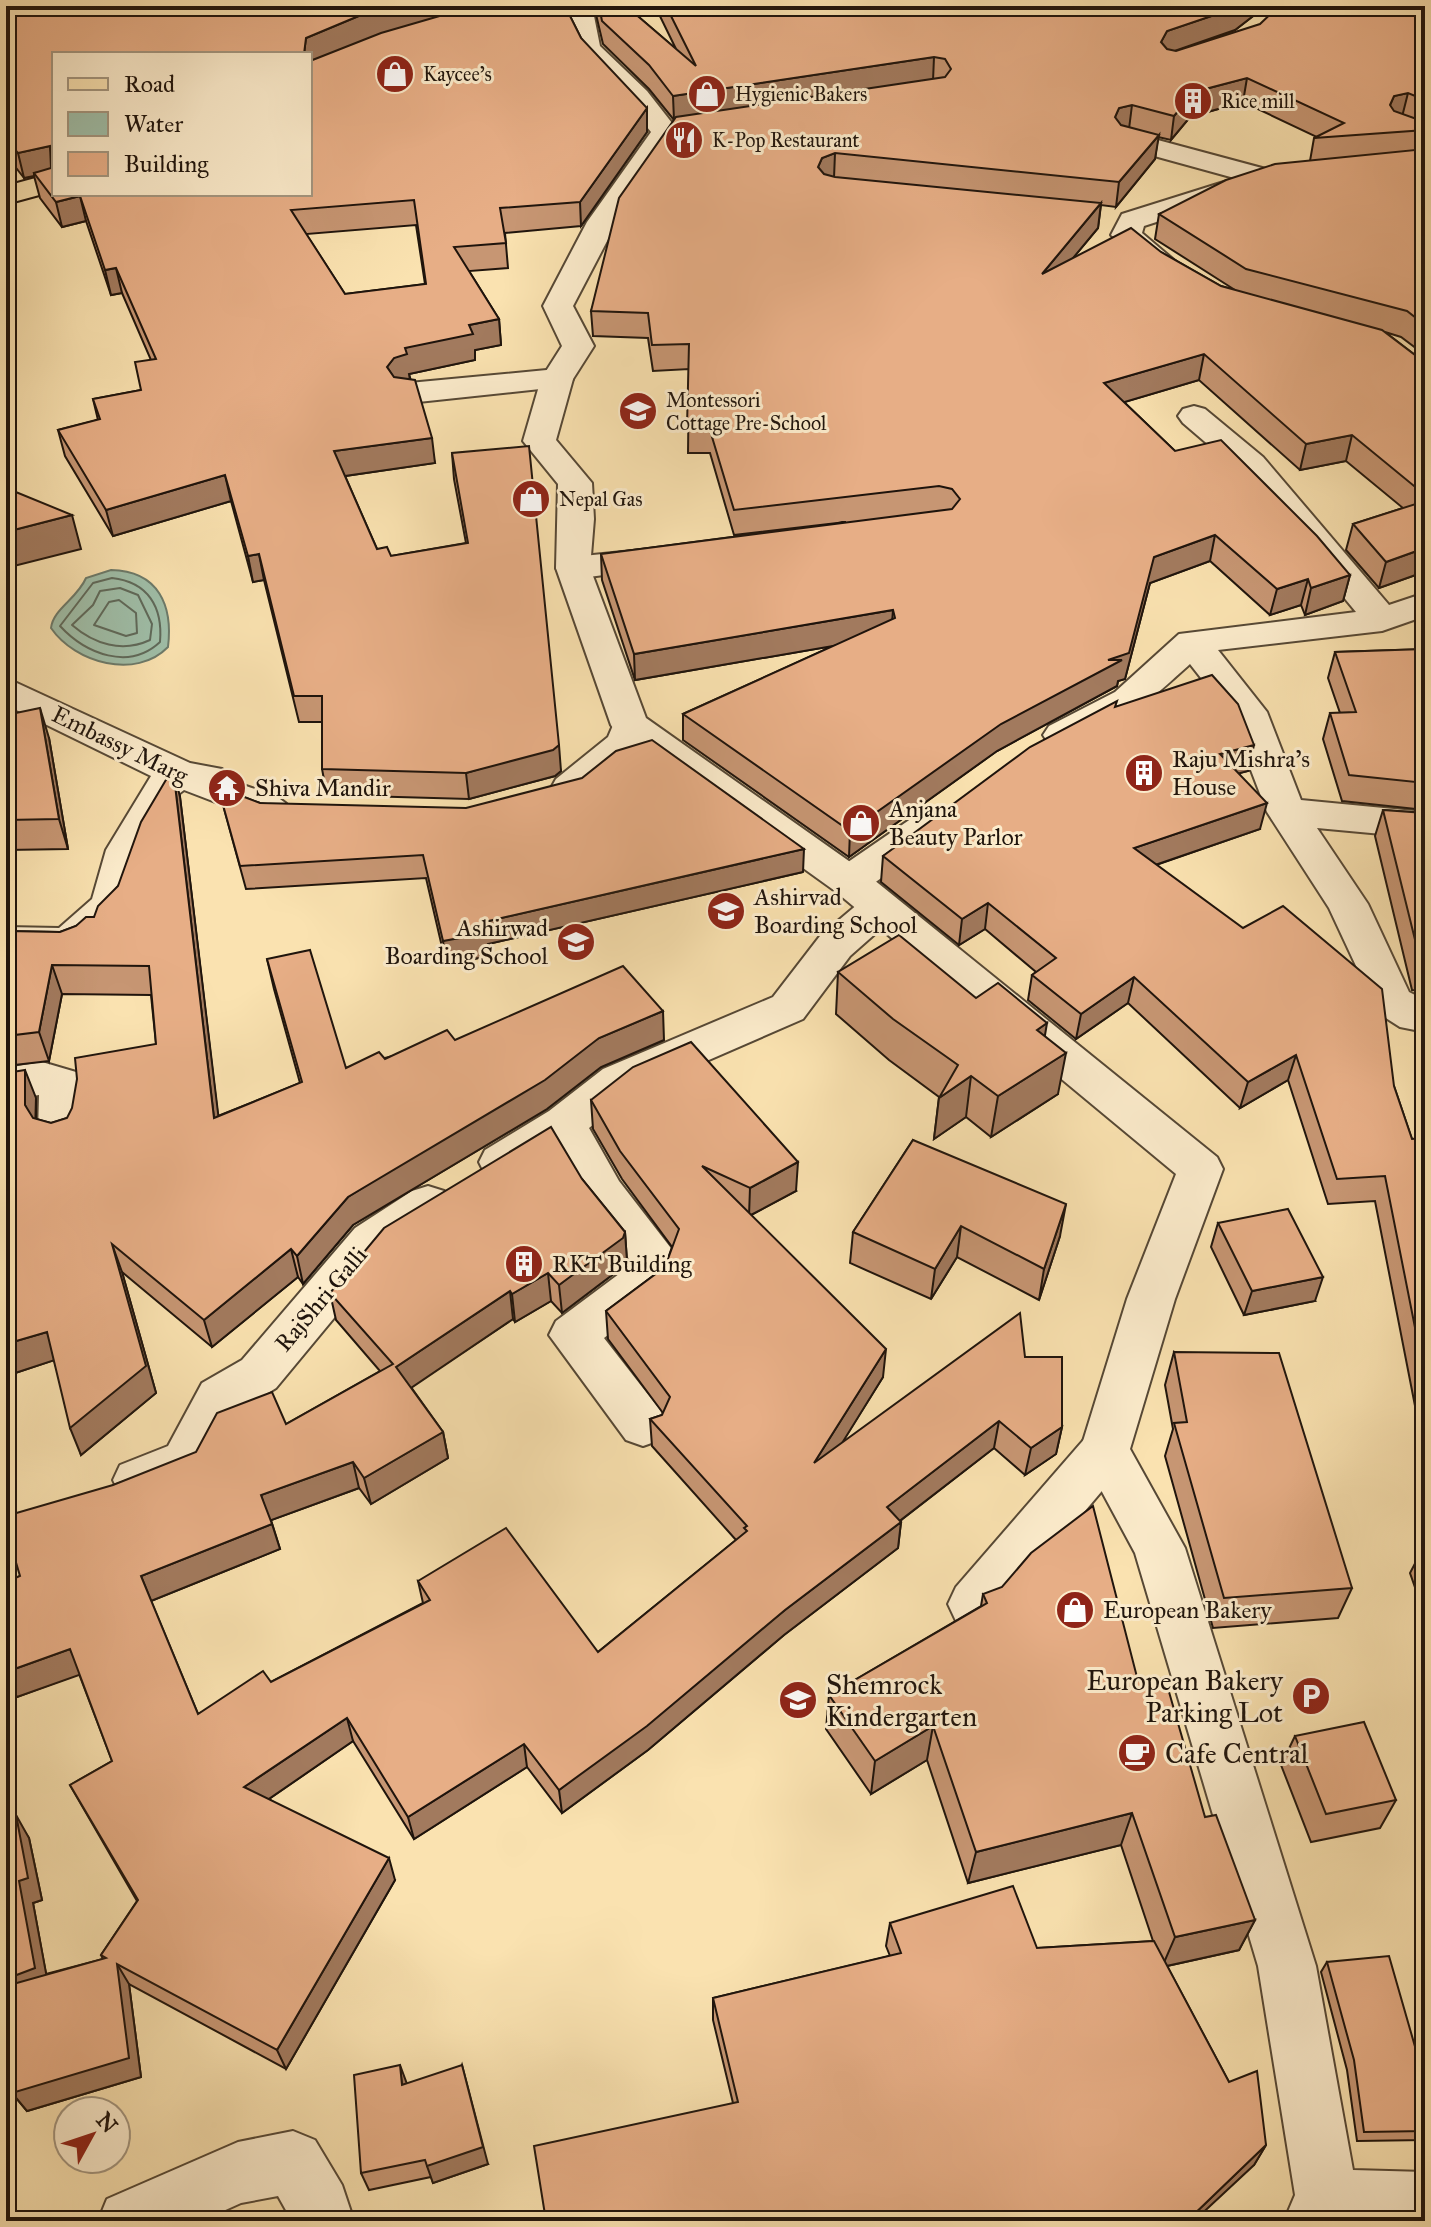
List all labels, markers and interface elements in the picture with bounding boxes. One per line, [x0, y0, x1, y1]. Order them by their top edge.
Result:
legend [52, 52, 312, 196]
shop icon: Kaycee's [374, 53, 416, 95]
place label: Kaycee's [423, 62, 492, 86]
text: Road [124, 69, 175, 99]
shop icon: Hygienic Bakers [686, 73, 728, 115]
building icon: Rice mill [1172, 80, 1214, 122]
place label: Hygienic Bakers [735, 82, 867, 107]
place label: Rice mill [1221, 89, 1295, 113]
text: Water [124, 109, 183, 139]
restaurant icon: K-Pop Restaurant [663, 119, 705, 161]
place label: K-Pop Restaurant [712, 128, 859, 152]
text: Building [124, 149, 209, 179]
place label: Montessori Cottage Pre-School [666, 388, 827, 436]
school or university icon: Montessori Cottage Pre-School [617, 390, 659, 432]
shop icon: Nepal Gas [510, 478, 552, 520]
place label: Nepal Gas [559, 487, 643, 511]
street label: Embassy Marg [47, 699, 194, 791]
place label: Raju Mishra's House [1172, 744, 1310, 802]
building icon: Raju Mishra's House [1123, 752, 1165, 794]
temple icon: Shiva Mandir [206, 767, 248, 809]
place label: Shiva Mandir [255, 773, 391, 803]
place label: Anjana Beauty Parlor [888, 794, 1023, 852]
shop icon: Anjana Beauty Parlor [840, 802, 882, 844]
place label: Ashirvad Boarding School [753, 882, 918, 940]
school or university icon: Ashirvad Boarding School [705, 890, 747, 932]
place label: Ashirwad Boarding School [385, 913, 549, 971]
school or university icon: Ashirwad Boarding School [555, 921, 597, 963]
street label: RajShri Galli [268, 1240, 374, 1358]
building icon: RKT Building [503, 1243, 545, 1285]
place label: RKT Building [552, 1249, 692, 1279]
shop icon: European Bakery [1054, 1589, 1096, 1631]
place label: European Bakery [1103, 1595, 1272, 1625]
place label: European Bakery Parking Lot [1086, 1663, 1284, 1730]
place label: Shemrock Kindergarten [826, 1667, 977, 1734]
parking icon: European Bakery Parking Lot [1290, 1675, 1332, 1717]
school or university icon: Shemrock Kindergarten [777, 1679, 819, 1721]
cafe icon: Cafe Central [1116, 1732, 1158, 1774]
place label: Cafe Central [1165, 1736, 1309, 1771]
north arrow [52, 2095, 132, 2175]
text: N [91, 2107, 123, 2139]

